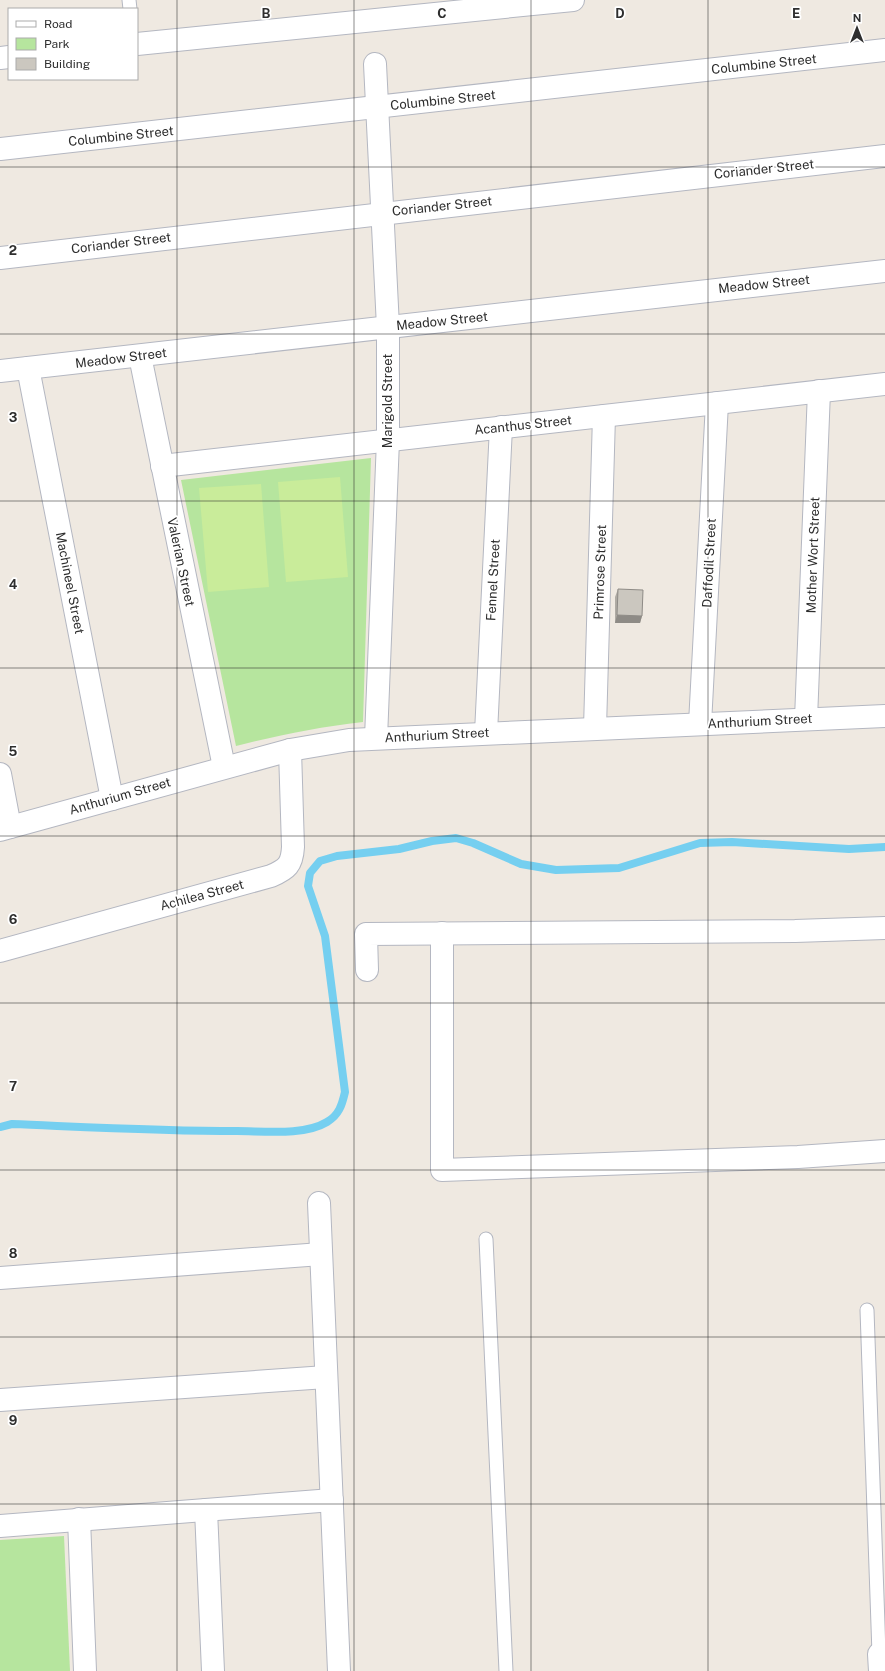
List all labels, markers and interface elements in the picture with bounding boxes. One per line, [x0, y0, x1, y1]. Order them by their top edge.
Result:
text: B [262, 6, 271, 21]
text: C [437, 6, 447, 21]
text: D [615, 6, 625, 21]
text: E [792, 6, 800, 21]
legend [8, 8, 138, 80]
north arrow [837, 8, 877, 48]
text: N [853, 12, 861, 24]
text: Road [44, 17, 72, 31]
text: Park [44, 37, 70, 51]
street label: Columbine Street [711, 51, 817, 77]
text: Building [44, 57, 90, 71]
street label: Columbine Street [390, 87, 496, 113]
street label: Columbine Street [68, 123, 174, 149]
street label: Coriander Street [713, 156, 815, 182]
street label: Coriander Street [391, 193, 493, 219]
street label: Coriander Street [70, 229, 172, 257]
text: 2 [9, 243, 17, 258]
street label: Meadow Street [717, 272, 811, 296]
street label: Meadow Street [395, 309, 489, 333]
street label: Meadow Street [74, 345, 168, 371]
street label: Marigold Street [380, 354, 395, 448]
text: 3 [9, 410, 18, 425]
street label: Acanthus Street [473, 412, 573, 438]
street label: Mother Wort Street [803, 496, 823, 614]
street label: Valerian Street [164, 516, 198, 608]
street label: Daffodil Street [699, 518, 719, 608]
street label: Primrose Street [591, 524, 609, 620]
street label: Machineel Street [53, 531, 87, 635]
street label: Fennel Street [483, 538, 503, 622]
text: 4 [9, 577, 18, 592]
street label: Anthurium Street [707, 711, 813, 731]
street label: Anthurium Street [384, 725, 490, 745]
text: 5 [9, 744, 18, 759]
street label: Anthurium Street [67, 774, 173, 818]
street label: Achilea Street [159, 877, 245, 913]
text: 6 [9, 912, 18, 927]
text: 7 [9, 1079, 17, 1094]
text: 8 [9, 1246, 18, 1261]
text: 9 [9, 1413, 17, 1428]

